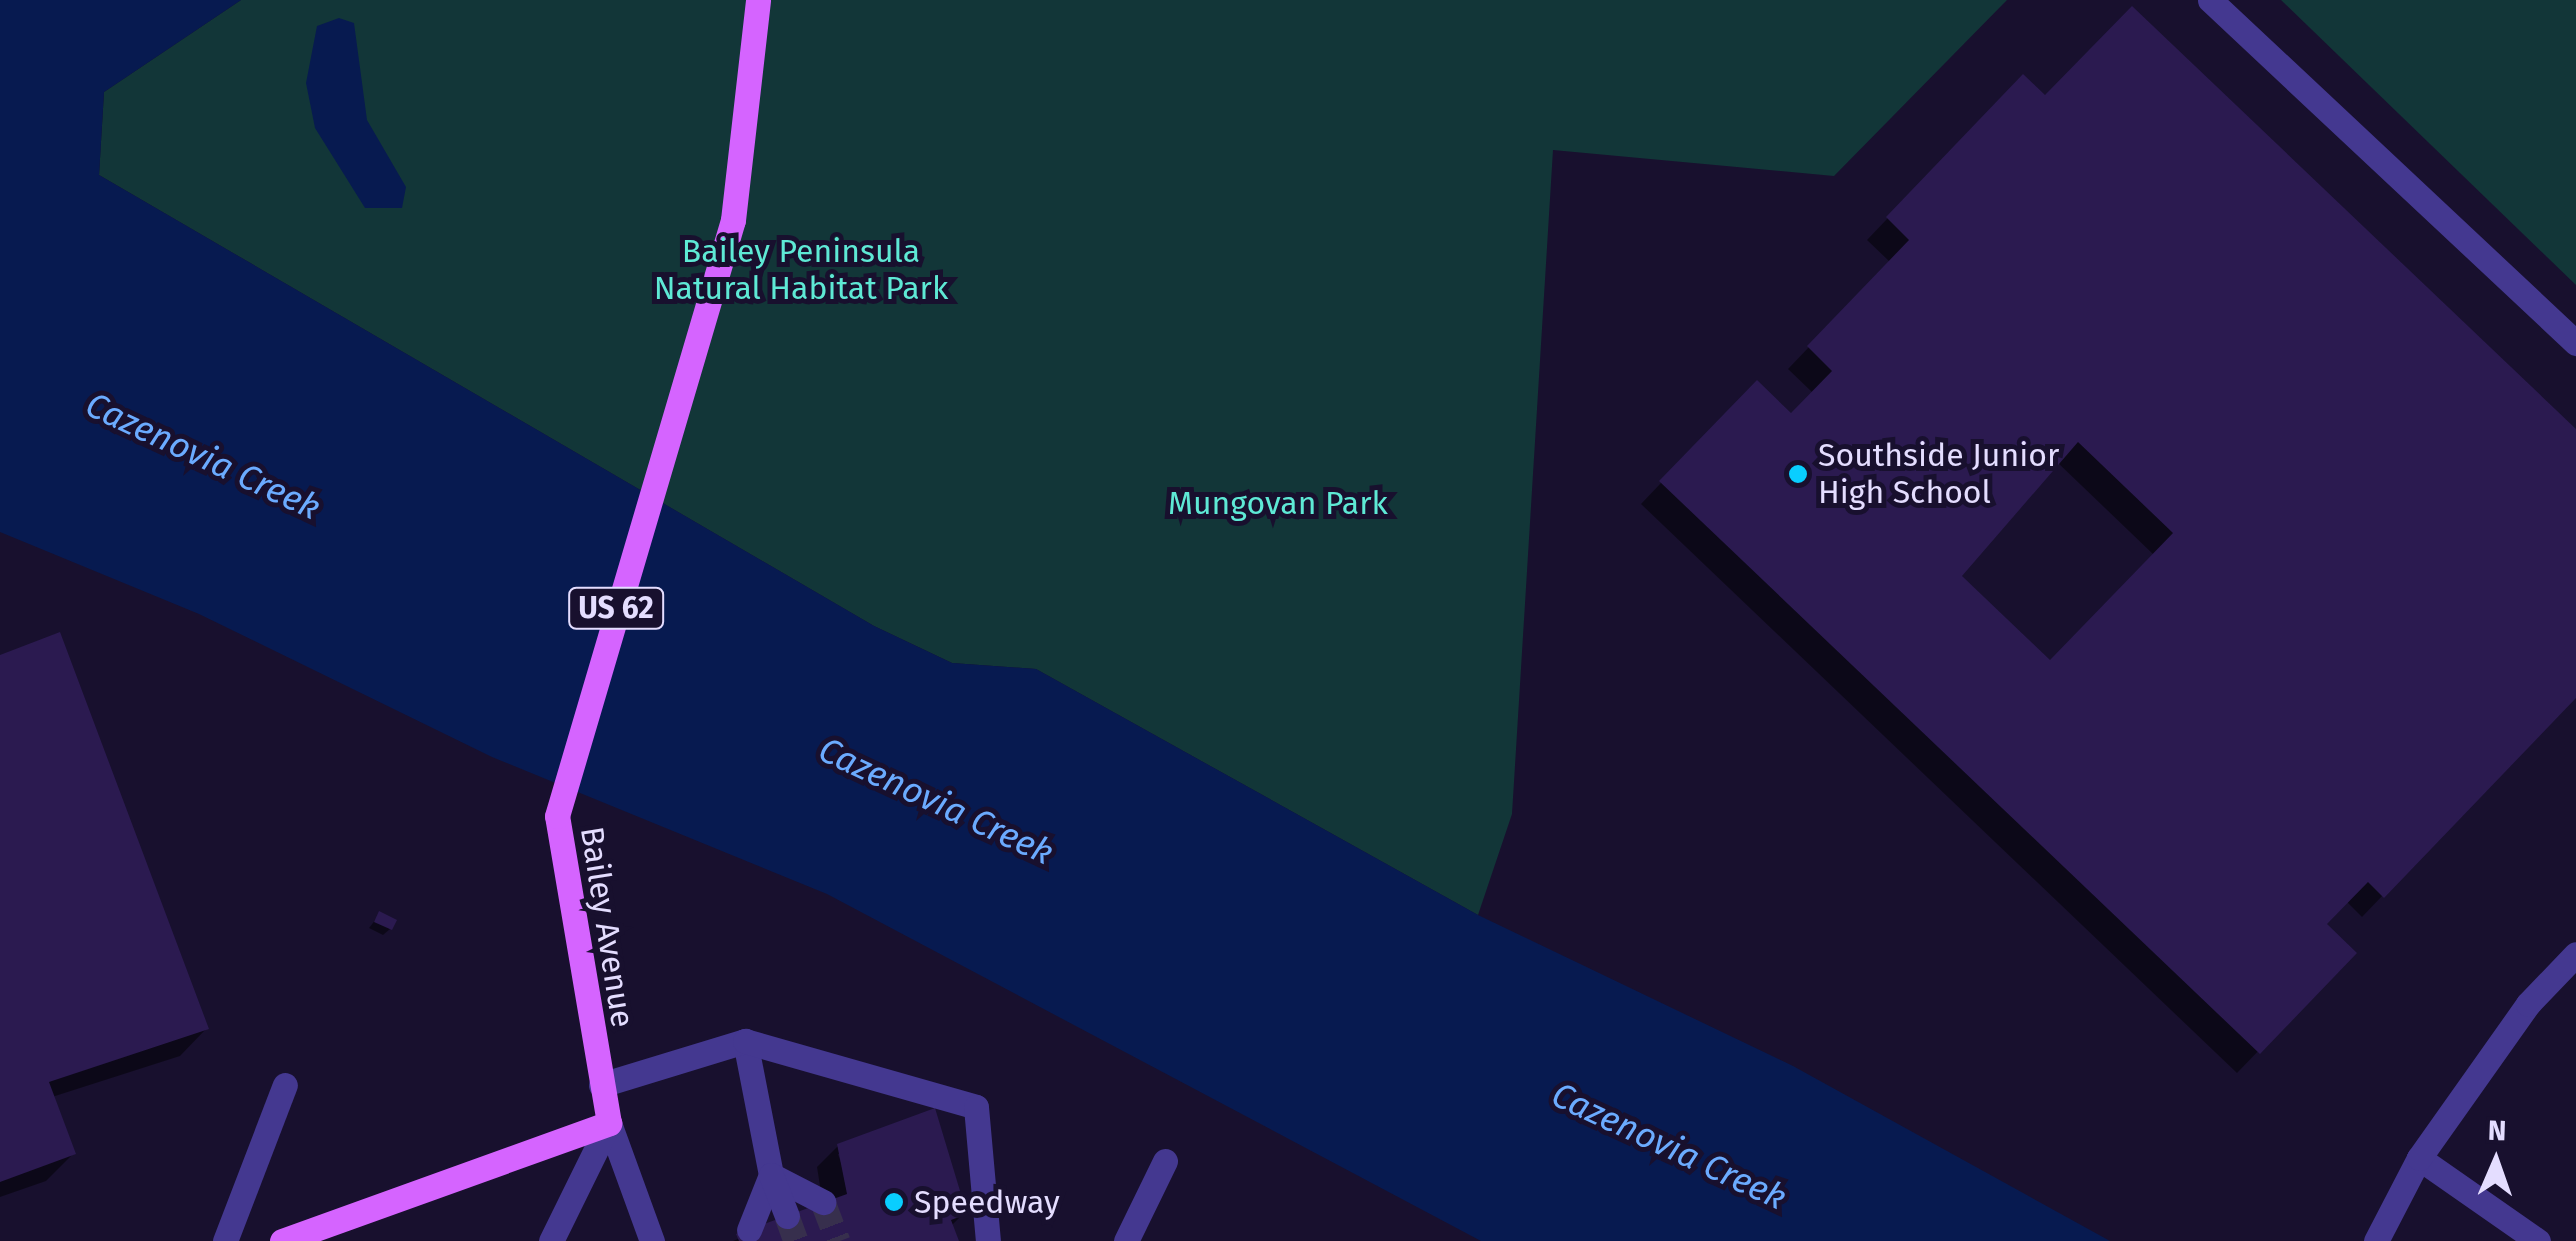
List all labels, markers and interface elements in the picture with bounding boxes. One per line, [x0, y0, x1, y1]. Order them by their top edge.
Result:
park label: Bailey Peninsula Natural Habitat Park [654, 233, 948, 308]
water label: Cazenovia Creek [79, 383, 327, 529]
place label: Southside Junior High School [1818, 437, 2059, 512]
marker: Southside Junior High School [1787, 463, 1809, 485]
park label: Mungovan Park [1168, 484, 1388, 522]
road number: US 62 [566, 583, 666, 633]
water label: Cazenovia Creek [812, 728, 1060, 874]
street label: Bailey Avenue [572, 824, 642, 1030]
water label: Cazenovia Creek [1545, 1073, 1793, 1219]
north arrow [2446, 1111, 2546, 1211]
text: N [2487, 1114, 2507, 1147]
place label: Speedway [914, 1183, 1060, 1221]
marker: Speedway [883, 1191, 905, 1213]

